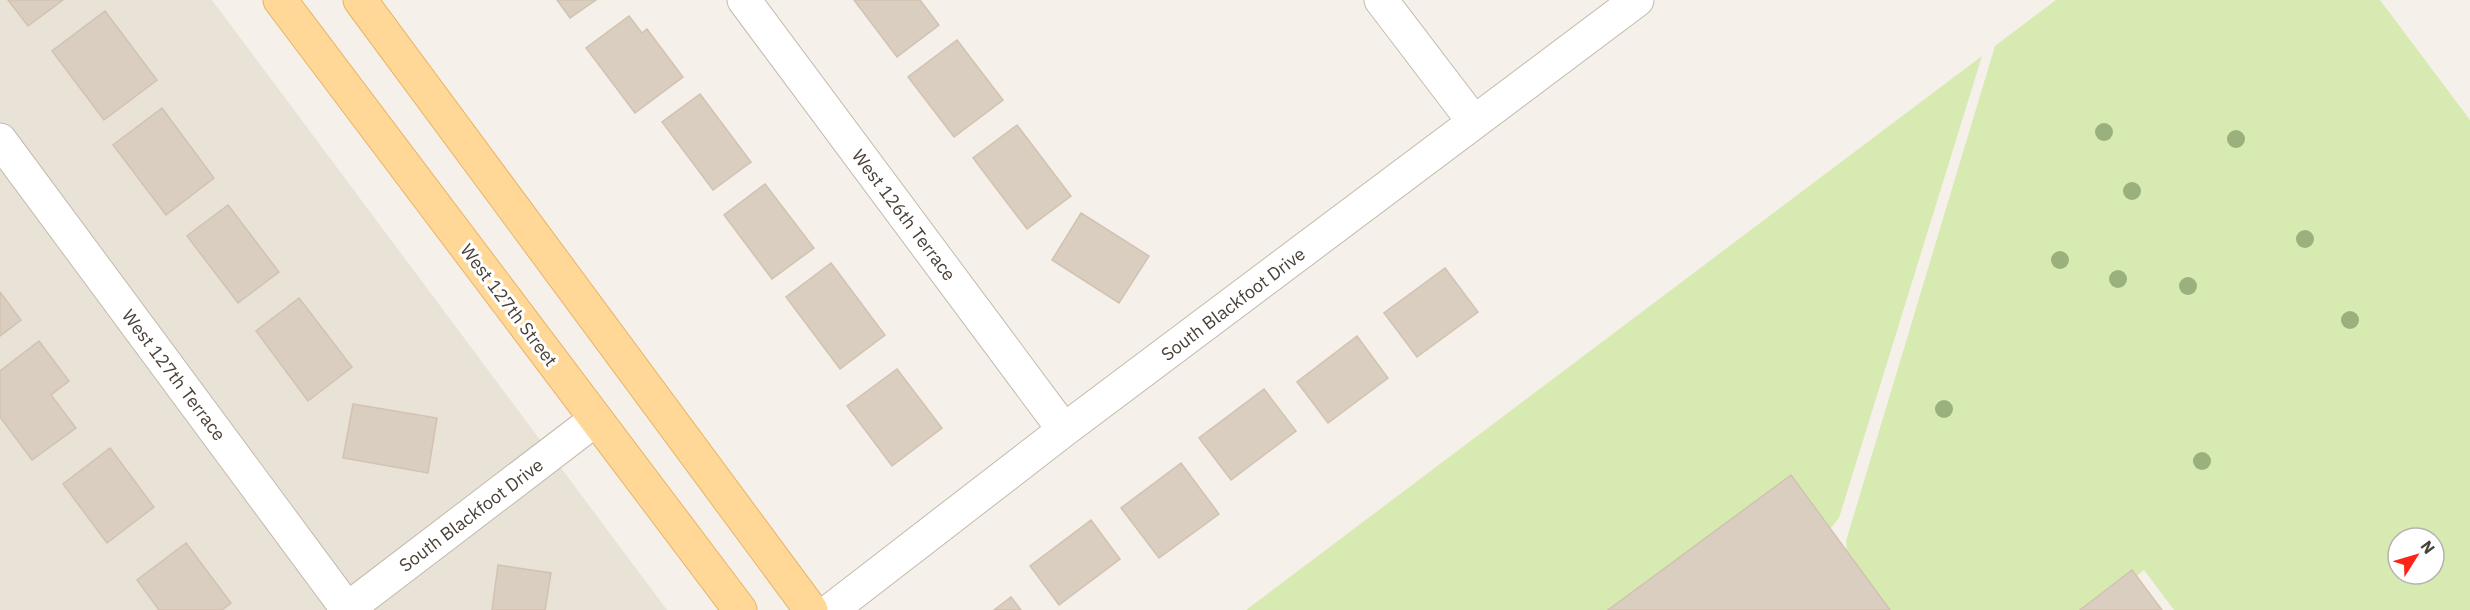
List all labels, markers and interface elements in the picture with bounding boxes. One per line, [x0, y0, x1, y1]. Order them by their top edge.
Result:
street label: West 126th Terrace [847, 145, 961, 285]
street label: West 127th Street [455, 239, 563, 371]
street label: South Blackfoot Drive [1156, 242, 1310, 366]
street label: West 127th Terrace [117, 305, 231, 445]
street label: South Blackfoot Drive [394, 453, 548, 577]
north arrow [2386, 526, 2446, 586]
text: N [2417, 536, 2439, 558]

